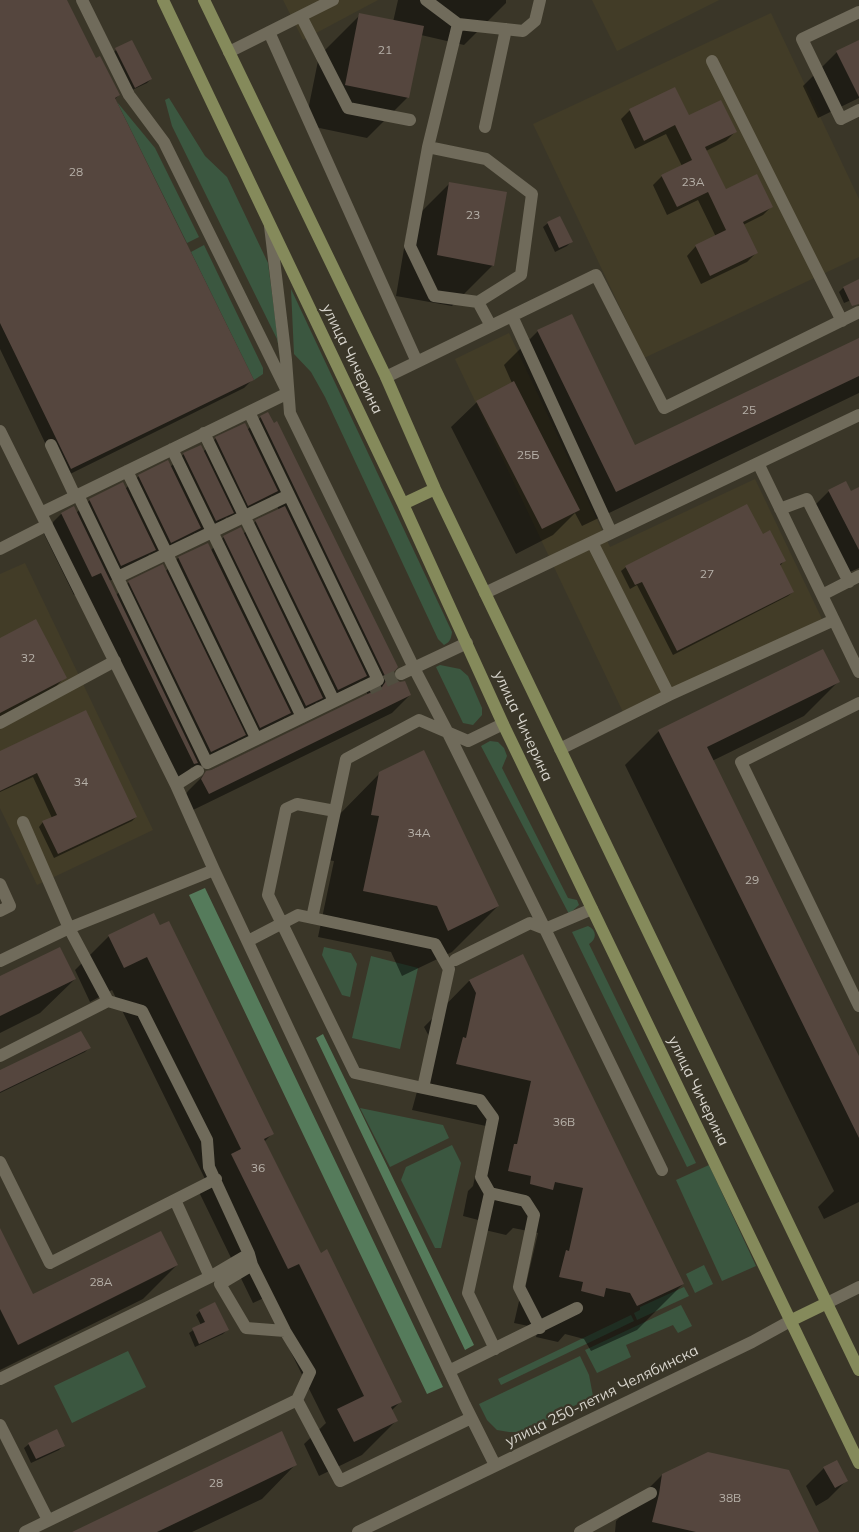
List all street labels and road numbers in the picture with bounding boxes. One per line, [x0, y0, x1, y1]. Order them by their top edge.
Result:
street label: улица Чичерина [318, 301, 386, 417]
street label: улица Чичерина [490, 668, 556, 784]
street label: улица Чичерина [664, 1033, 732, 1149]
street label: улица 250-летия Челябинска [503, 1341, 701, 1451]

